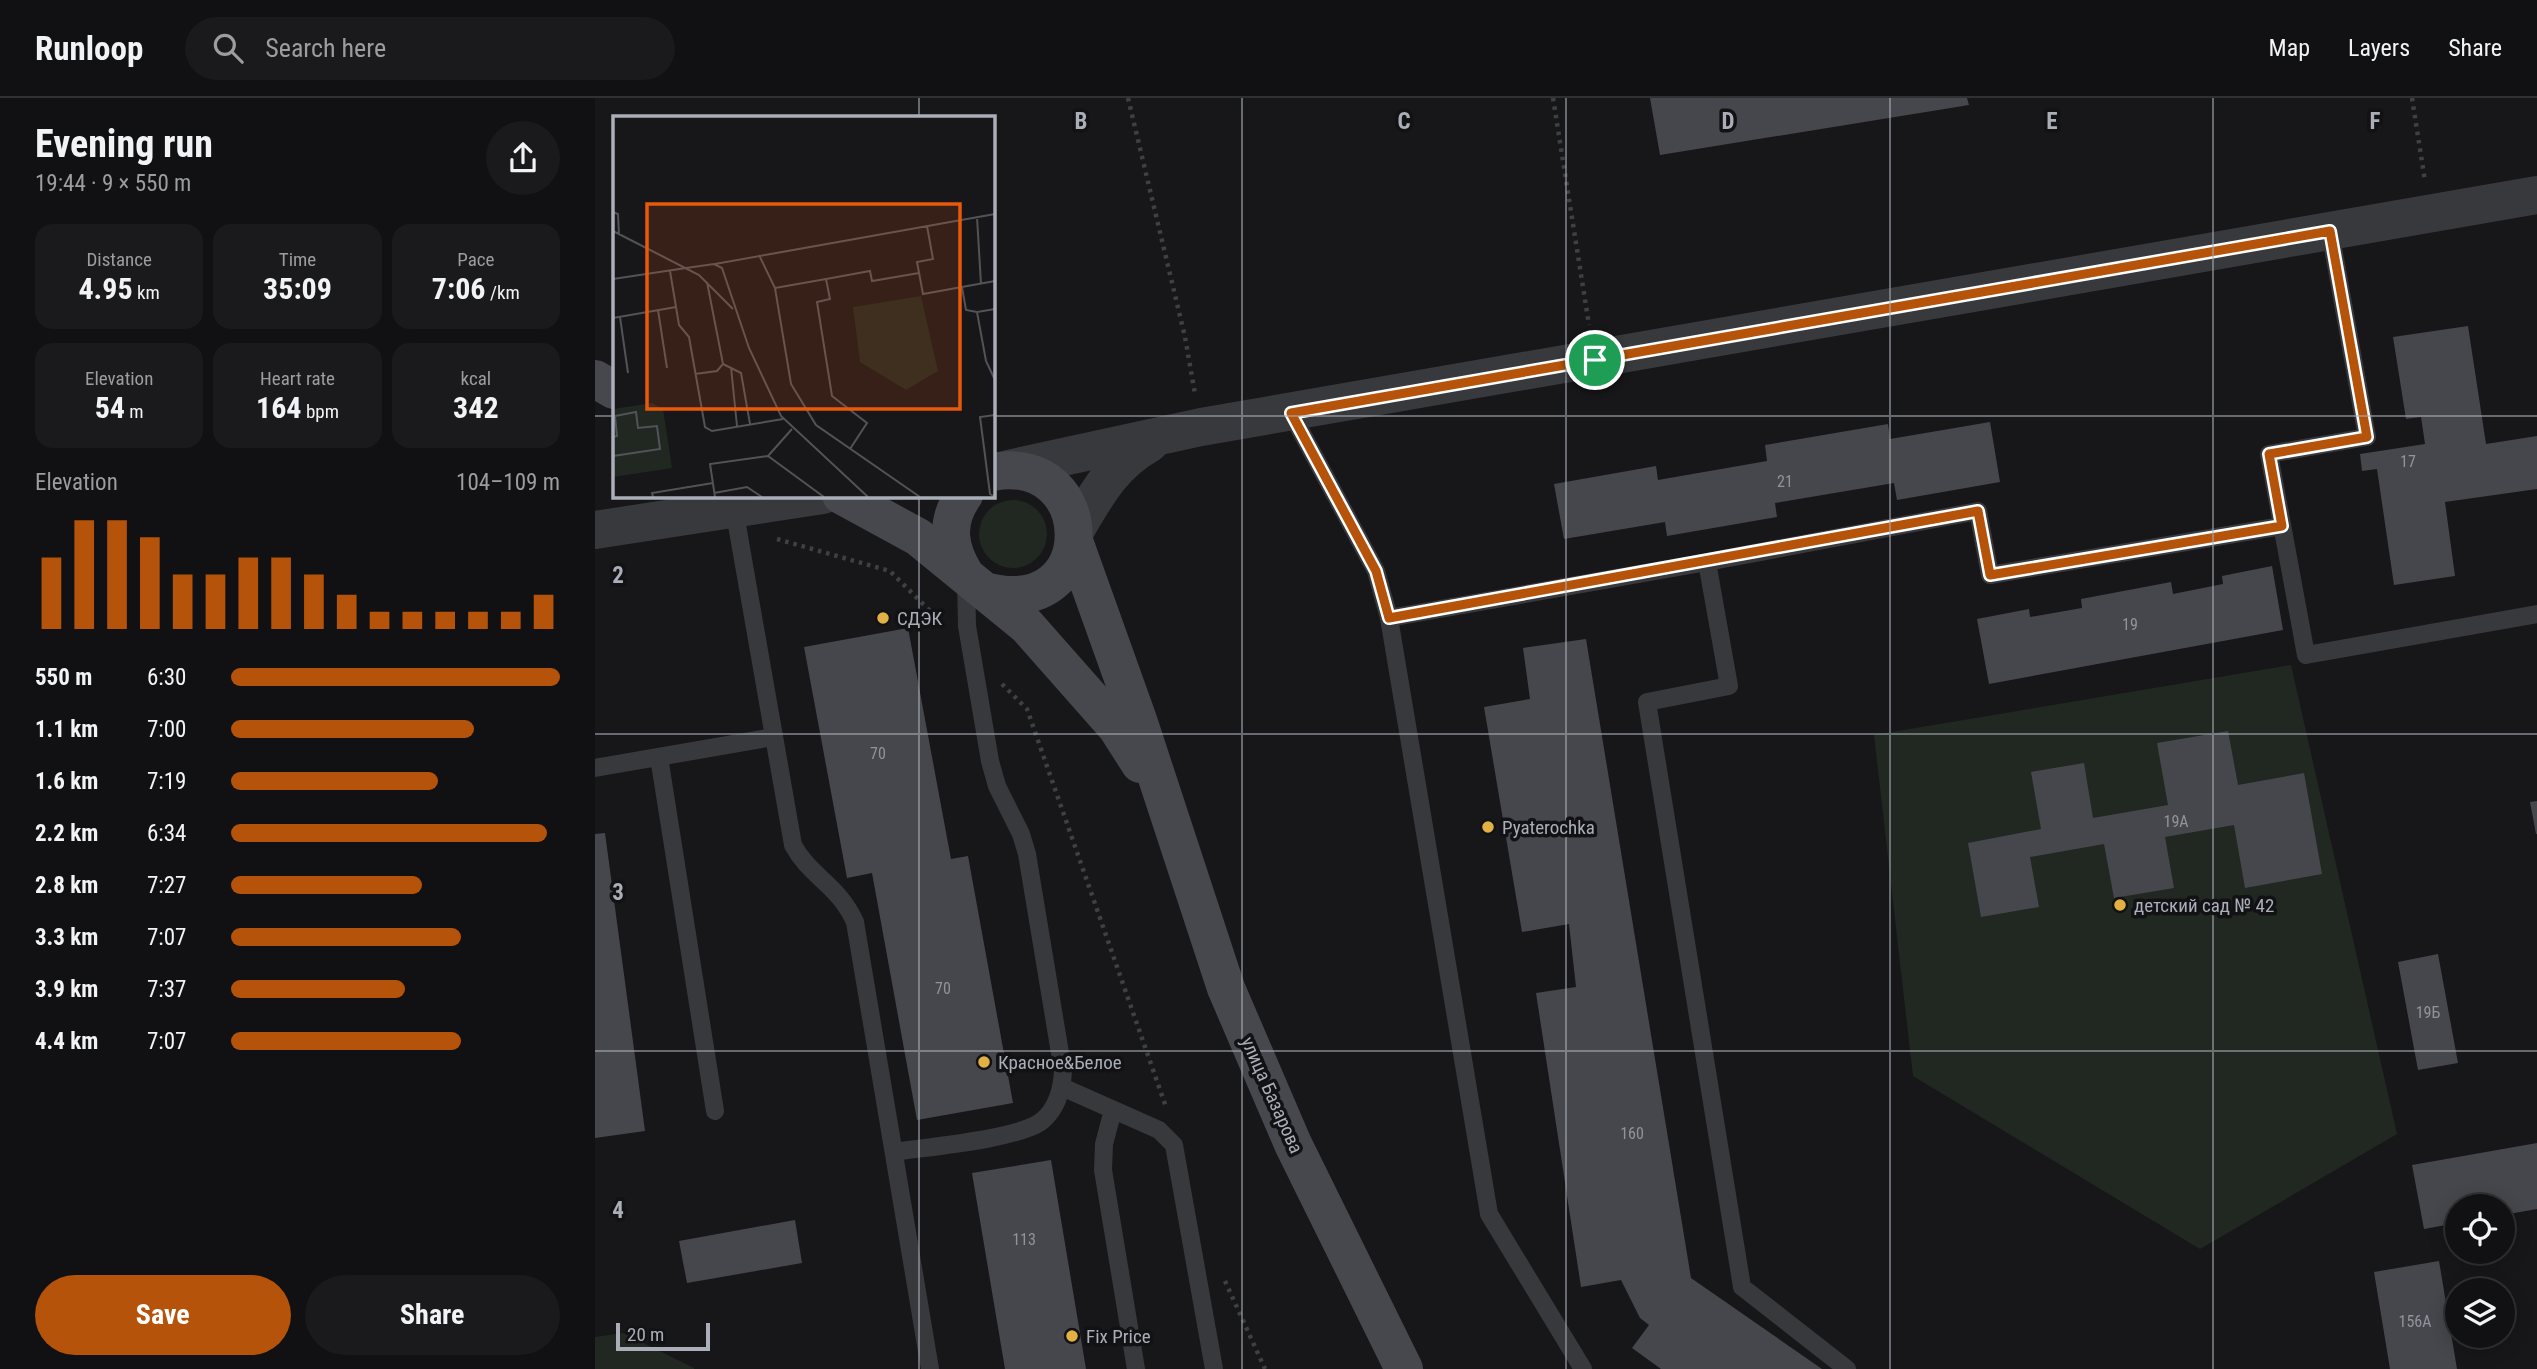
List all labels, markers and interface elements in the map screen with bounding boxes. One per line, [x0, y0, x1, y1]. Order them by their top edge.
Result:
search box [185, 17, 675, 80]
text: Runloop [35, 29, 143, 68]
icon: search [209, 29, 247, 67]
text: Search here [265, 33, 386, 63]
text: Map [2269, 34, 2310, 62]
text: Layers [2348, 34, 2410, 62]
text: Share [2448, 34, 2502, 62]
text: B [1075, 108, 1087, 135]
text: C [1397, 108, 1411, 135]
text: D [1722, 108, 1735, 135]
text: E [2046, 108, 2058, 135]
text: F [2370, 108, 2381, 135]
inset map [613, 116, 994, 497]
button: share [486, 121, 560, 195]
text: Evening run [35, 122, 213, 166]
text: 19:44 · 9 × 550 m [35, 170, 191, 197]
text: Distance [86, 248, 152, 271]
text: Time [279, 248, 316, 271]
text: Pace [457, 248, 494, 271]
text: 4.95 [78, 271, 133, 306]
text: 35:09 [263, 271, 332, 306]
text: 7:06 [432, 271, 486, 306]
text: km [133, 281, 160, 304]
text: /km [486, 281, 520, 304]
pin [1565, 330, 1625, 390]
icon: arrive [1576, 341, 1614, 379]
text: Elevation [85, 367, 153, 390]
text: Heart rate [260, 367, 335, 390]
text: kcal [461, 367, 491, 390]
text: 54 [95, 390, 125, 425]
text: 164 [256, 390, 302, 425]
text: 342 [453, 390, 499, 425]
text: m [125, 400, 144, 423]
text: bpm [302, 400, 339, 423]
house number: 17 [2400, 452, 2416, 471]
text: Elevation [35, 469, 118, 496]
text: 104–109 m [456, 469, 560, 496]
house number: 21 [1777, 472, 1793, 491]
text: 2 [612, 562, 624, 589]
place label: СДЭК [897, 607, 943, 630]
marker: СДЭК [875, 610, 891, 626]
house number: 19 [2122, 615, 2138, 634]
text: 550 m [35, 664, 92, 691]
text: 6:30 [147, 664, 186, 691]
text: 1.1 km [35, 716, 98, 743]
text: 7:00 [147, 716, 186, 743]
house number: 70 [870, 744, 886, 763]
text: 1.6 km [35, 768, 98, 795]
text: 7:19 [147, 768, 186, 795]
house number: 19А [2163, 812, 2189, 831]
place label: Pyaterochka [1502, 816, 1595, 839]
marker: Pyaterochka [1480, 819, 1496, 835]
text: 2.2 km [35, 820, 98, 847]
text: 6:34 [147, 820, 186, 847]
text: 2.8 km [35, 872, 98, 899]
text: 7:27 [147, 872, 186, 899]
text: 3 [612, 879, 624, 906]
place label: детский сад № 42 [2134, 894, 2274, 917]
marker: детский сад № 42 [2112, 897, 2128, 913]
text: 3.3 km [35, 924, 98, 951]
text: 7:07 [147, 924, 186, 951]
text: 3.9 km [35, 976, 98, 1003]
text: 7:37 [147, 976, 186, 1003]
house number: 70 [935, 979, 951, 998]
house number: 19Б [2416, 1003, 2441, 1022]
text: 4.4 km [35, 1028, 98, 1055]
text: 7:07 [147, 1028, 186, 1055]
street label: улица Базарова [1236, 1033, 1308, 1157]
place label: Красное&Белое [998, 1051, 1122, 1074]
marker: Красное&Белое [976, 1054, 992, 1070]
house number: 160 [1620, 1124, 1644, 1143]
map controls [2445, 1194, 2515, 1348]
button: locate [2445, 1194, 2515, 1264]
text: 4 [612, 1197, 624, 1224]
house number: 113 [1012, 1230, 1036, 1249]
button: Save [35, 1275, 291, 1355]
button: Share [305, 1275, 560, 1355]
button: layers [2445, 1278, 2515, 1348]
house number: 156А [2399, 1312, 2431, 1331]
scale bar [616, 1320, 711, 1352]
text: 20 m [627, 1323, 664, 1346]
place label: Fix Price [1086, 1325, 1151, 1348]
marker: Fix Price [1064, 1328, 1080, 1344]

